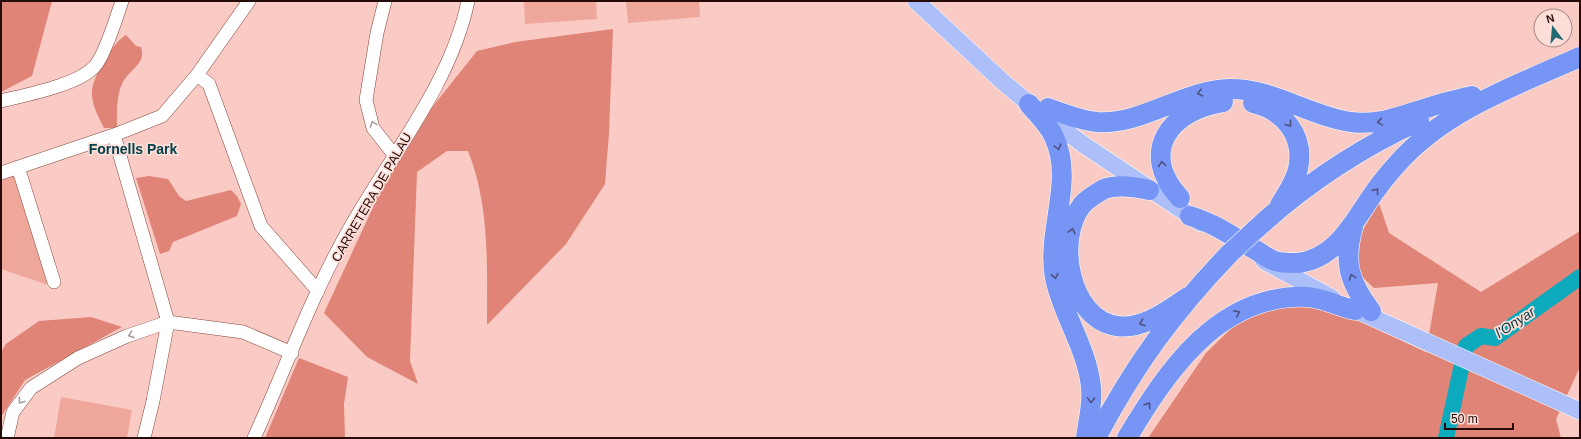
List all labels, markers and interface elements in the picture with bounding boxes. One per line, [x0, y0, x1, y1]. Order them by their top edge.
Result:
north arrow [1533, 8, 1573, 48]
text: N [1545, 12, 1556, 25]
one-way arrow [1197, 88, 1204, 97]
one-way arrow [1377, 117, 1383, 125]
one-way arrow [1284, 120, 1291, 127]
one-way arrow [369, 121, 377, 128]
street label: CARRETERA DE PALAU [328, 130, 415, 264]
district label: Fornells Park [89, 141, 178, 157]
one-way arrow [1053, 143, 1062, 150]
one-way arrow [1158, 161, 1167, 167]
one-way arrow [1371, 188, 1379, 195]
one-way arrow [1068, 227, 1076, 234]
one-way arrow [1051, 273, 1059, 279]
one-way arrow [1348, 274, 1356, 281]
water label: l'Onyar [1492, 303, 1539, 341]
one-way arrow [1233, 310, 1240, 317]
one-way arrow [1139, 318, 1146, 326]
one-way arrow [127, 330, 134, 338]
one-way arrow [18, 397, 26, 404]
one-way arrow [1086, 397, 1095, 403]
one-way arrow [1143, 402, 1151, 409]
scale bar [1445, 405, 1513, 431]
text: 50 m [1451, 412, 1478, 426]

